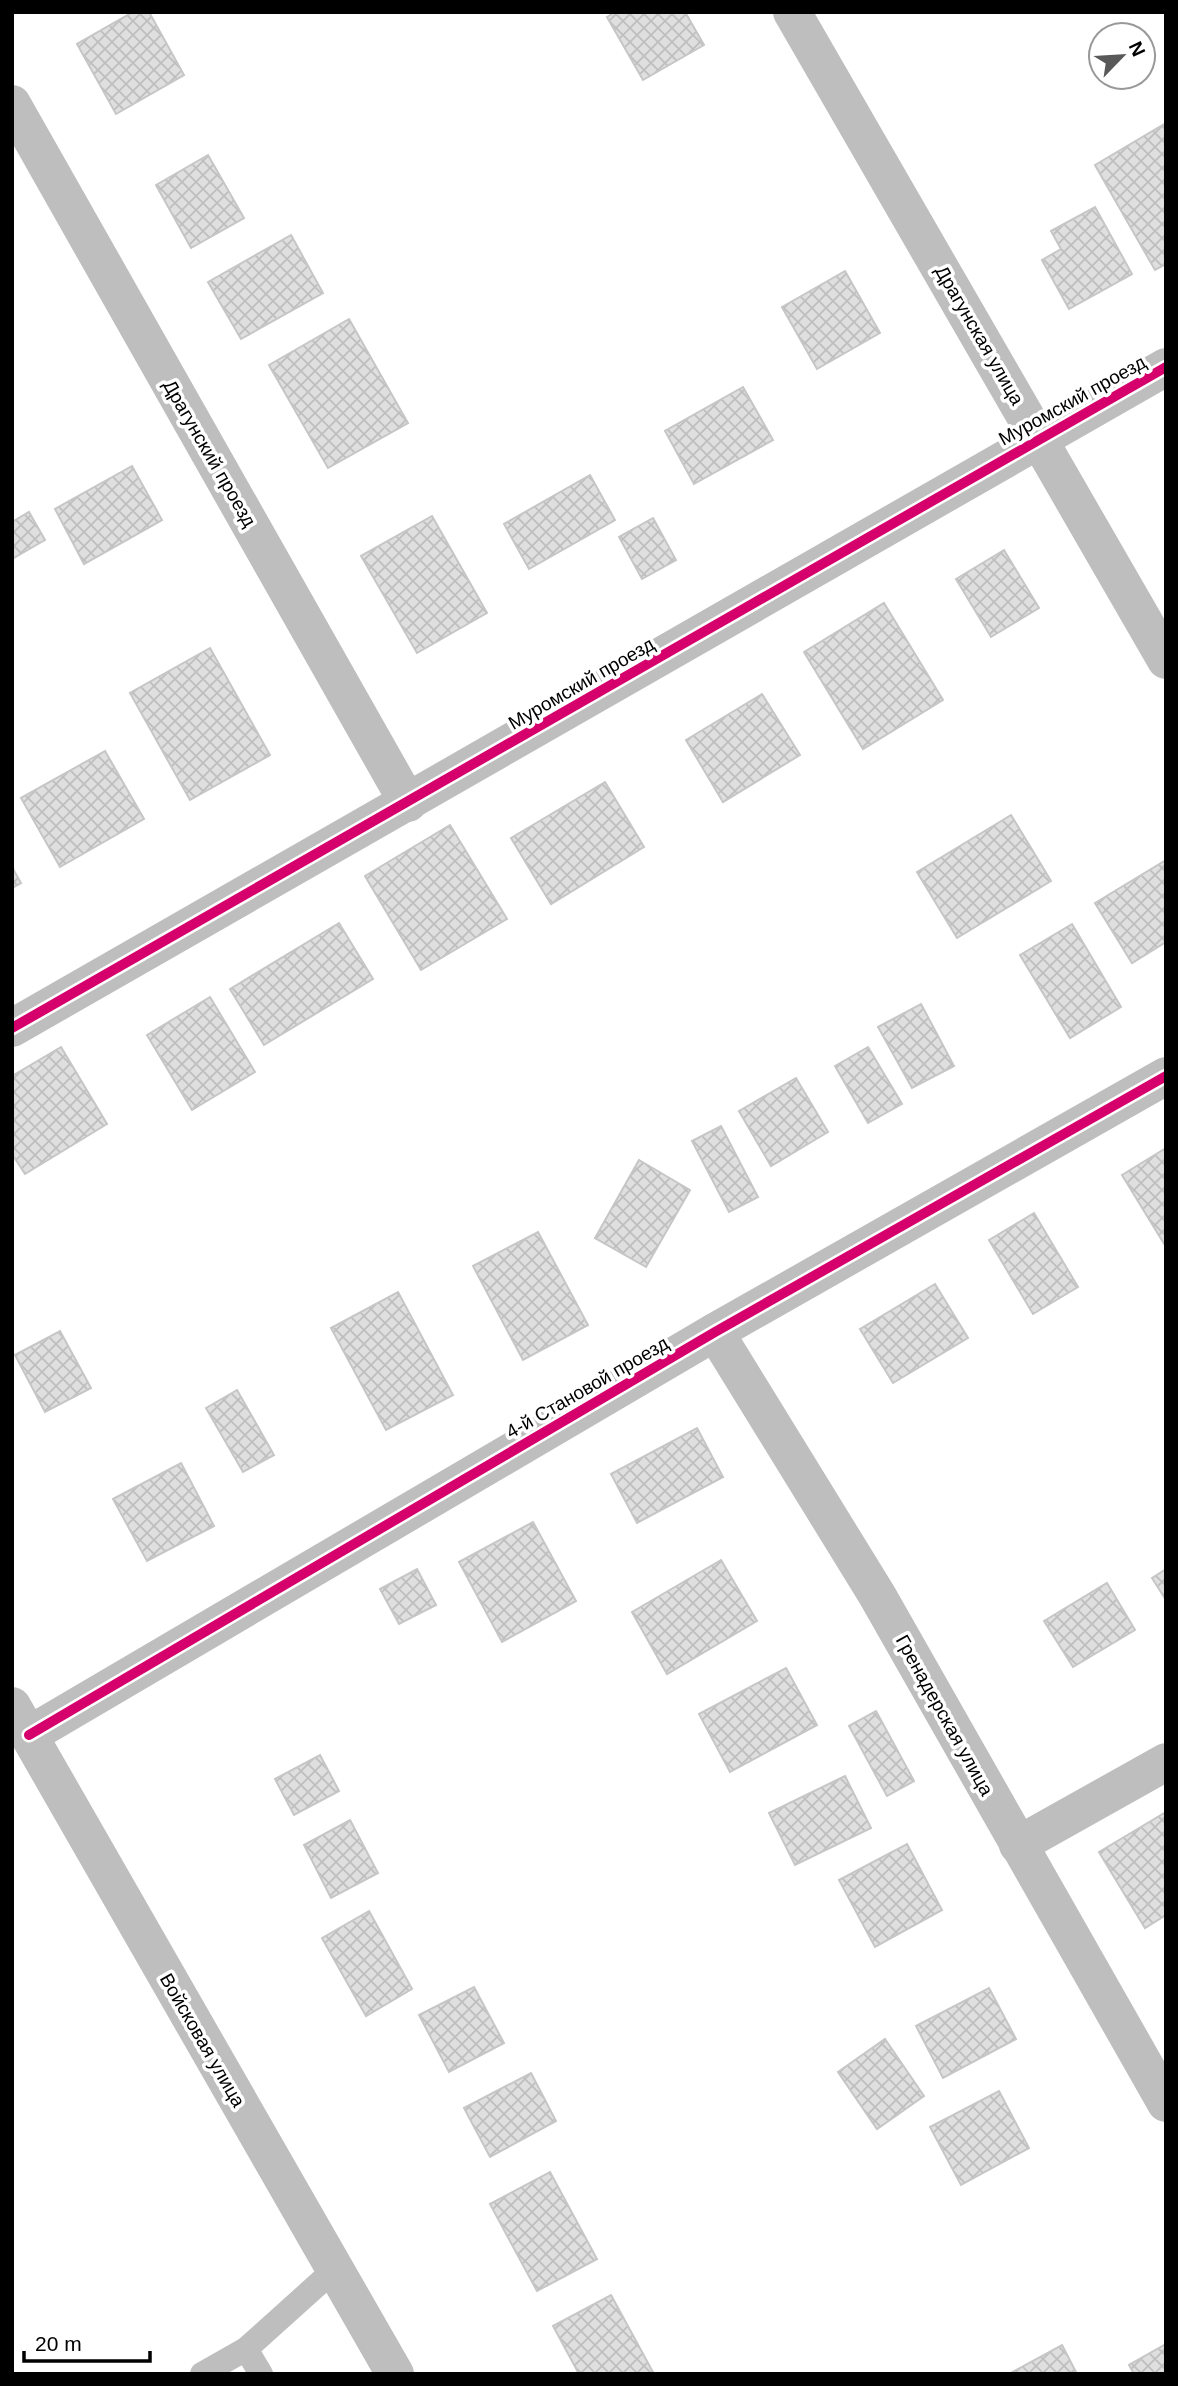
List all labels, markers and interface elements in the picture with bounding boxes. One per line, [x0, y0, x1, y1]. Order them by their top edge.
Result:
north arrow [1087, 21, 1157, 91]
text: N [1125, 38, 1149, 60]
street label: Драгунская улица [931, 262, 1028, 409]
street label: Муромский проезд [995, 351, 1149, 450]
street label: Драгунский проезд [159, 376, 260, 530]
street label: Муромский проезд [505, 633, 658, 734]
street label: 4-й Становой проезд [502, 1332, 672, 1443]
street label: Гренадерская улица [892, 1631, 998, 1800]
street label: Войсковая улица [156, 1970, 250, 2111]
scale bar [24, 2320, 150, 2364]
text: 20 m [35, 2332, 82, 2355]

